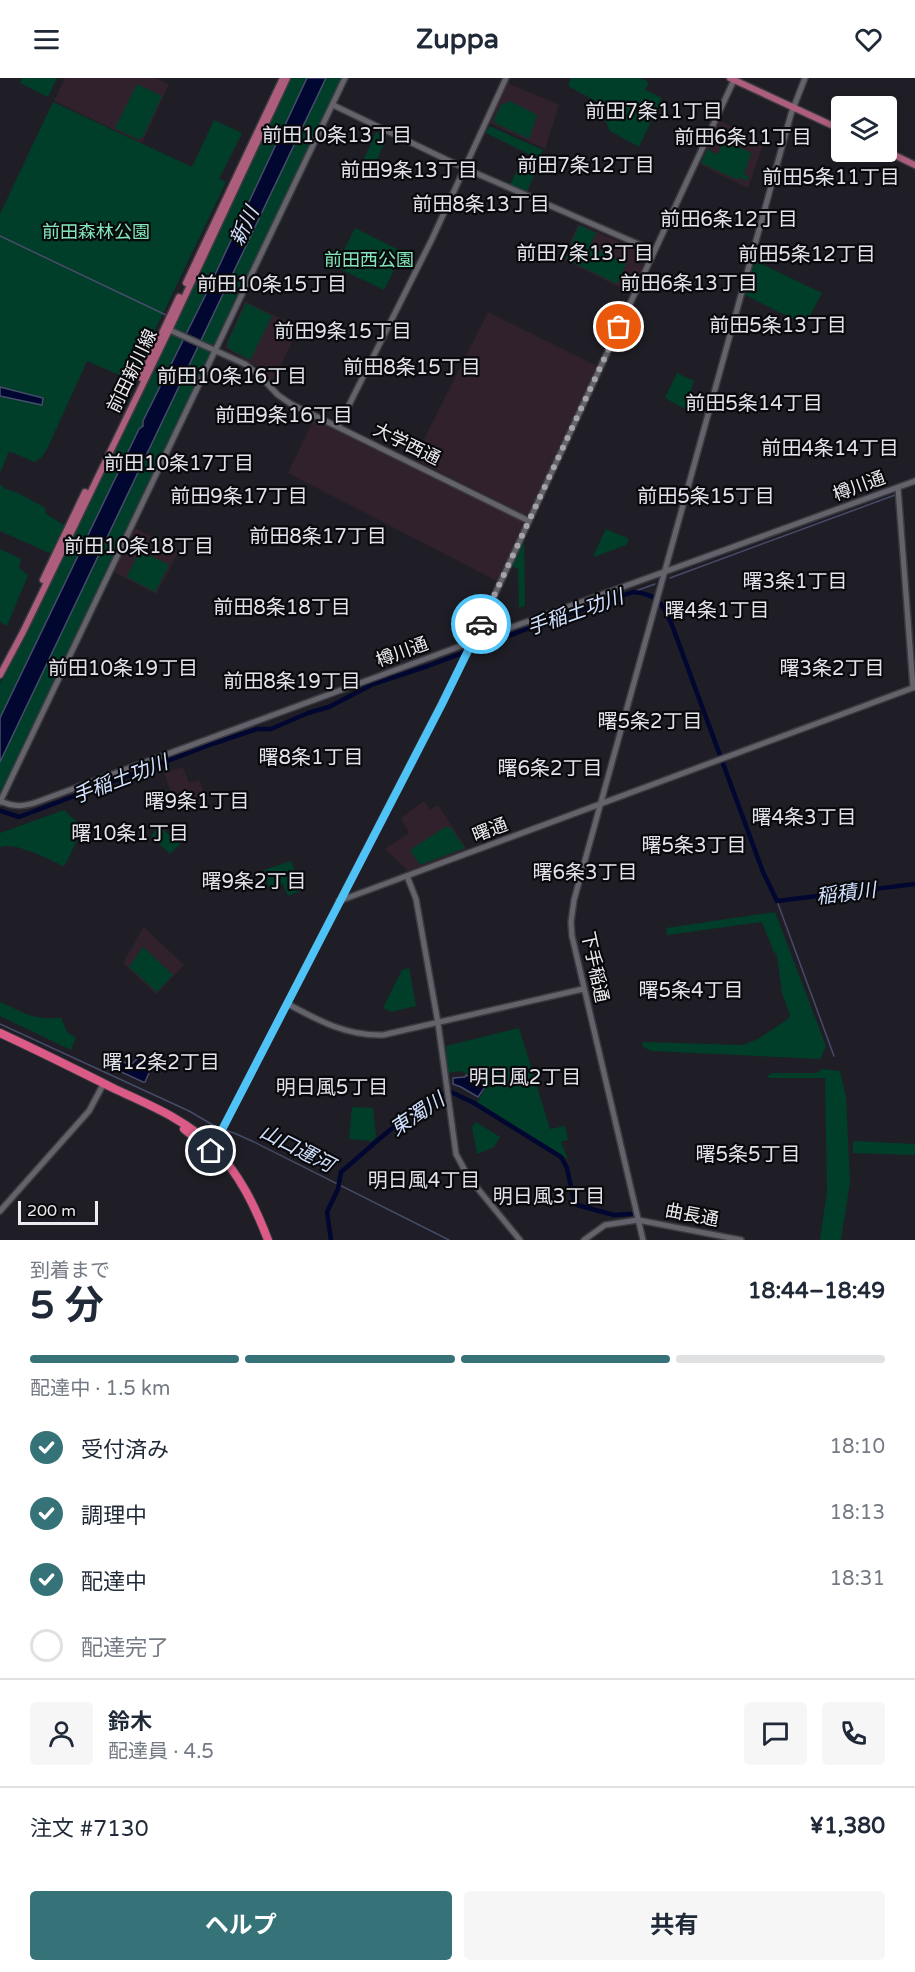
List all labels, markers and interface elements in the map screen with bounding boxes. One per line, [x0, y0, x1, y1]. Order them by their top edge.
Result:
icon: menu [30, 23, 63, 56]
text: Zuppa [416, 23, 499, 56]
icon: heart [852, 23, 885, 56]
map controls [831, 96, 897, 162]
button: layers [831, 96, 897, 162]
district label: 前田7条11丁目 [585, 100, 723, 124]
district label: 前田10条13丁目 [262, 124, 412, 148]
district label: 前田6条11丁目 [674, 126, 812, 150]
district label: 前田7条12丁目 [517, 154, 655, 178]
district label: 前田9条13丁目 [340, 159, 478, 183]
district label: 前田5条11丁目 [762, 166, 900, 190]
district label: 前田8条13丁目 [412, 193, 550, 217]
water label: 新川 [225, 201, 265, 250]
district label: 前田6条12丁目 [660, 208, 798, 232]
park label: 前田森林公園 [42, 221, 150, 243]
district label: 前田7条13丁目 [516, 242, 654, 266]
district label: 前田5条12丁目 [738, 243, 876, 267]
park label: 前田西公園 [324, 249, 414, 271]
district label: 前田6条13丁目 [620, 272, 758, 296]
district label: 前田10条15丁目 [197, 273, 347, 297]
pin [593, 301, 644, 352]
icon: bag [602, 310, 635, 343]
district label: 前田5条13丁目 [709, 314, 847, 338]
district label: 前田9条15丁目 [274, 320, 412, 344]
street label: 前田新川線 [102, 326, 162, 416]
district label: 前田8条15丁目 [343, 356, 481, 380]
district label: 前田10条16丁目 [157, 365, 307, 389]
district label: 前田5条14丁目 [685, 392, 823, 416]
district label: 前田9条16丁目 [215, 404, 353, 428]
street label: 大学西通 [370, 418, 444, 470]
district label: 前田4条14丁目 [761, 437, 899, 461]
district label: 前田10条17丁目 [104, 452, 254, 476]
street label: 樽川通 [830, 466, 888, 506]
district label: 前田9条17丁目 [170, 485, 308, 509]
district label: 前田5条15丁目 [637, 485, 775, 509]
district label: 前田8条17丁目 [249, 525, 387, 549]
district label: 前田10条18丁目 [64, 535, 214, 559]
district label: 曙3条1丁目 [742, 570, 848, 594]
water label: 手稲土功川 [524, 585, 628, 641]
courier [451, 594, 511, 654]
district label: 前田8条18丁目 [213, 596, 351, 620]
district label: 曙4条1丁目 [664, 599, 770, 623]
icon: car [465, 608, 498, 641]
street label: 樽川通 [373, 632, 431, 672]
district label: 前田10条19丁目 [48, 657, 198, 681]
district label: 曙3条2丁目 [779, 657, 885, 681]
district label: 前田8条19丁目 [223, 670, 361, 694]
district label: 曙5条2丁目 [597, 710, 703, 734]
district label: 曙8条1丁目 [258, 746, 364, 770]
water label: 手稲土功川 [69, 750, 173, 809]
district label: 曙6条2丁目 [497, 757, 603, 781]
district label: 曙9条1丁目 [144, 790, 250, 814]
district label: 曙4条3丁目 [751, 806, 857, 830]
street label: 曙通 [469, 813, 511, 847]
district label: 曙10条1丁目 [71, 822, 189, 846]
district label: 曙5条3丁目 [641, 834, 747, 858]
district label: 曙6条3丁目 [532, 861, 638, 885]
district label: 曙9条2丁目 [201, 870, 307, 894]
water label: 稲積川 [815, 878, 879, 910]
street label: 下手稲通 [577, 929, 613, 1005]
district label: 曙5条4丁目 [638, 979, 744, 1003]
district label: 曙12条2丁目 [102, 1051, 220, 1075]
district label: 明日風2丁目 [469, 1066, 581, 1090]
district label: 明日風5丁目 [276, 1076, 388, 1100]
water label: 東濁川 [386, 1087, 451, 1142]
water label: 山口運河 [255, 1120, 341, 1180]
pin [185, 1125, 236, 1176]
icon: home [194, 1134, 227, 1167]
district label: 曙5条5丁目 [695, 1143, 801, 1167]
district label: 明日風4丁目 [368, 1169, 480, 1193]
district label: 明日風3丁目 [493, 1185, 605, 1209]
scale bar [18, 1198, 98, 1226]
street label: 曲長通 [663, 1199, 721, 1231]
text: 200 m [27, 1201, 76, 1221]
text: 到着まで [30, 1259, 110, 1283]
text: 18:44–18:49 [748, 1278, 885, 1304]
text: 5 分 [30, 1282, 104, 1329]
text: 配達中 · 1.5 km [30, 1377, 170, 1401]
icon: check [30, 1431, 63, 1464]
text: 18:10 [830, 1435, 885, 1459]
text: 受付済み [81, 1437, 169, 1463]
icon: check [30, 1497, 63, 1530]
text: 18:13 [830, 1501, 885, 1525]
text: 調理中 [81, 1503, 147, 1529]
icon: check [30, 1563, 63, 1596]
text: 18:31 [830, 1567, 885, 1591]
text: 配達中 [81, 1569, 147, 1595]
text: 配達完了 [81, 1635, 169, 1661]
button: person [30, 1702, 93, 1765]
button: chat [744, 1702, 807, 1765]
button: phone [822, 1702, 885, 1765]
text: 鈴木 [108, 1709, 152, 1735]
text: 配達員 · 4.5 [108, 1740, 214, 1764]
text: ¥1,380 [810, 1813, 885, 1839]
text: 注文 #7130 [30, 1816, 148, 1842]
button: ヘルプ [30, 1891, 452, 1960]
button: 共有 [464, 1891, 885, 1960]

